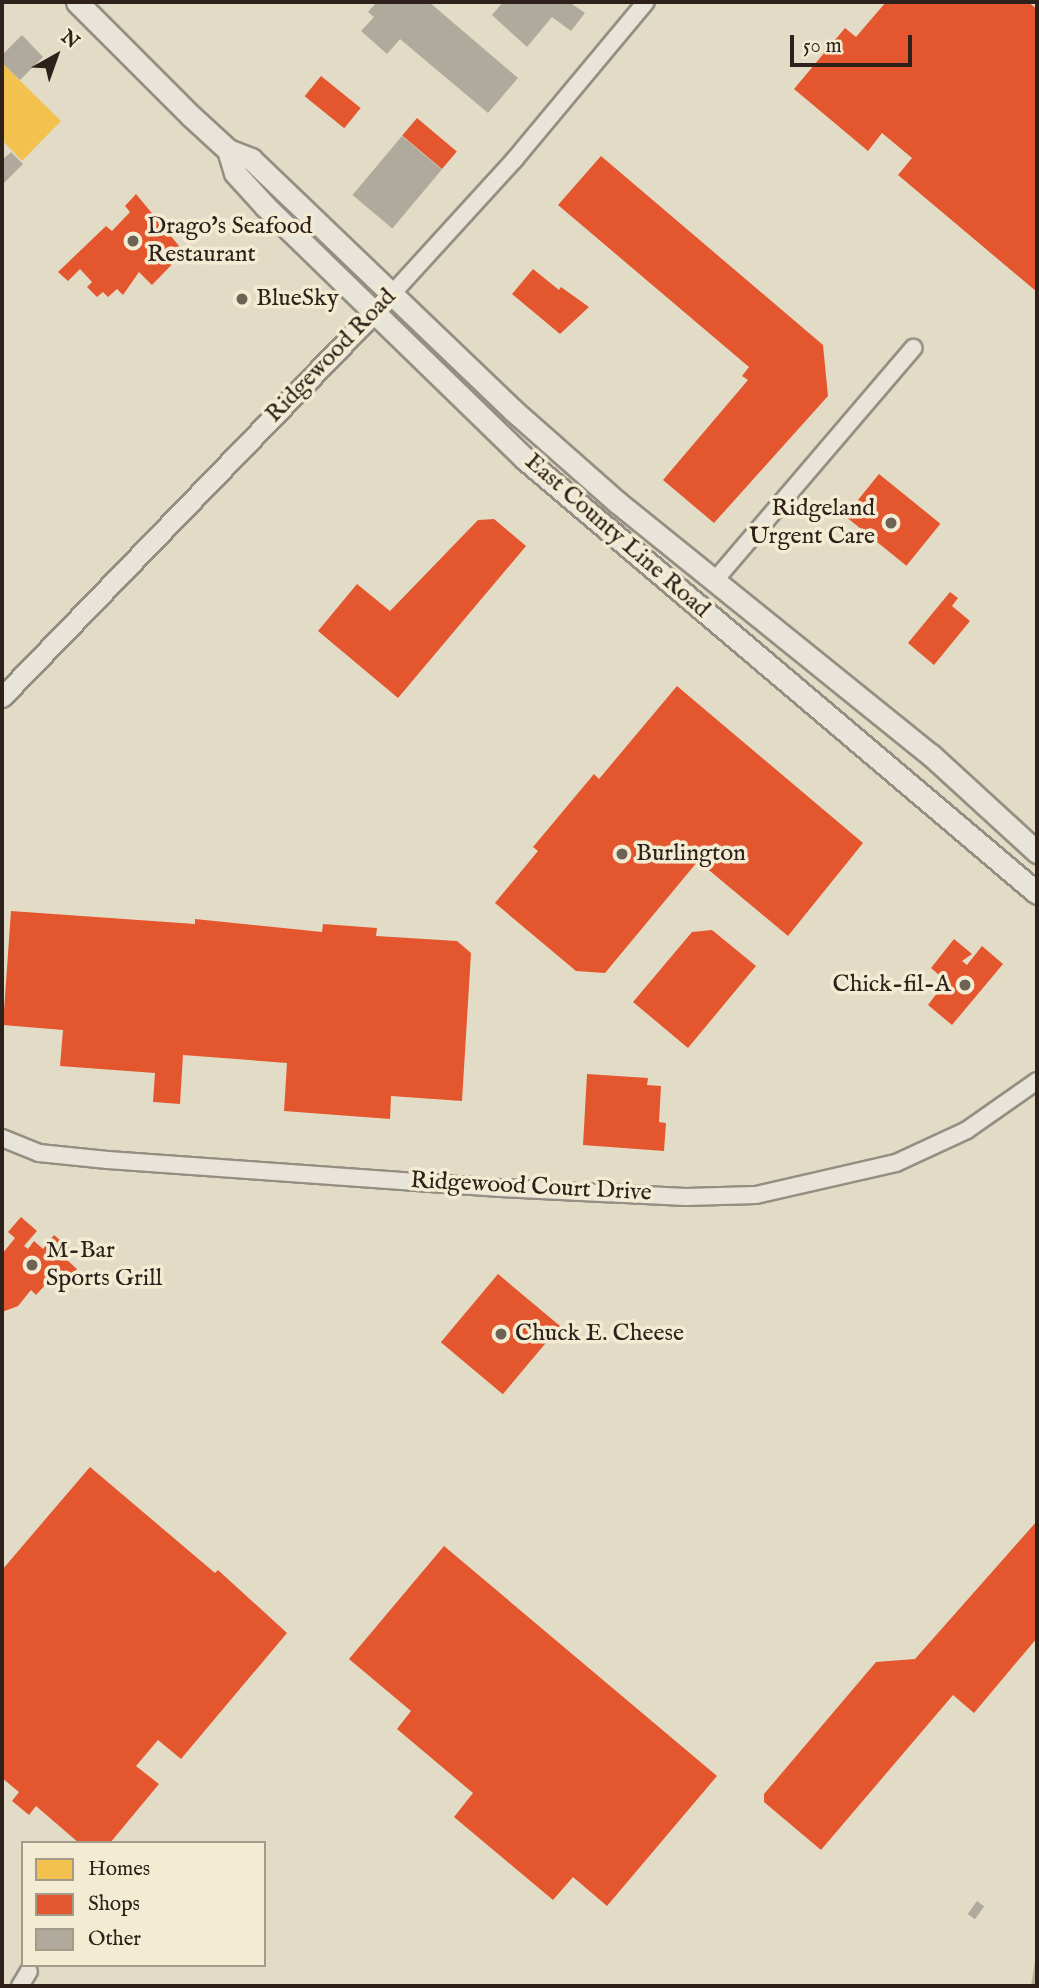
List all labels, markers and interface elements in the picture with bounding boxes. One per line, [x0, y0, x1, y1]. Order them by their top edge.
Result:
north arrow [21, 21, 91, 91]
scale bar [794, 21, 916, 65]
text: N [55, 25, 84, 54]
text: 50 m [803, 33, 842, 60]
place label: Drago's Seafood Restaurant [147, 213, 312, 269]
marker: Drago's Seafood Restaurant [125, 233, 141, 249]
street label: Ridgewood Road [260, 283, 402, 429]
place label: BlueSky [256, 285, 339, 313]
marker: BlueSky [234, 291, 250, 307]
street label: East County Line Road [518, 448, 716, 624]
place label: Ridgeland Urgent Care [749, 495, 875, 551]
marker: Ridgeland Urgent Care [881, 513, 901, 533]
place label: Burlington [636, 840, 746, 868]
marker: Burlington [614, 846, 630, 862]
place label: Chick-fil-A [833, 971, 951, 999]
marker: Chick-fil-A [957, 977, 973, 993]
street label: Ridgewood Court Drive [410, 1166, 652, 1208]
place label: M-Bar Sports Grill [46, 1237, 162, 1293]
marker: M-Bar Sports Grill [24, 1257, 40, 1273]
place label: Chuck E. Cheese [515, 1320, 684, 1348]
marker: Chuck E. Cheese [493, 1326, 509, 1342]
legend [21, 1841, 266, 1967]
text: Homes [88, 1856, 150, 1883]
text: Shops [88, 1891, 140, 1918]
text: Other [88, 1926, 141, 1953]

